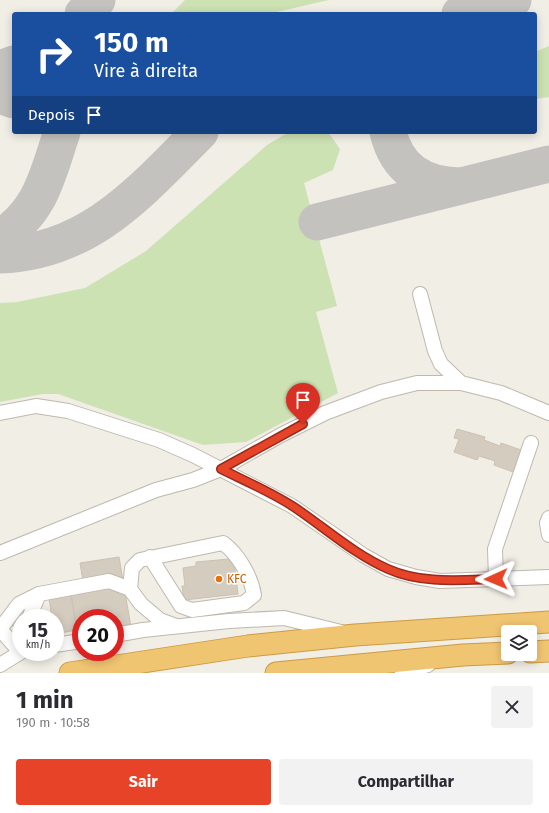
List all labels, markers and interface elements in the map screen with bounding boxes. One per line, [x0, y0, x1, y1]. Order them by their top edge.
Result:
text: 150 m [94, 26, 169, 59]
icon: right [28, 28, 80, 80]
text: Vire à direita [94, 60, 198, 82]
icon: arrive [83, 104, 105, 126]
text: Depois [28, 106, 75, 124]
pin [286, 383, 320, 424]
icon: arrive [292, 389, 314, 411]
position arrow [475, 558, 517, 600]
place label: KFC [227, 572, 247, 586]
marker: KFC [214, 574, 224, 584]
speed limit sign: 20 [72, 609, 124, 661]
text: 15 [28, 618, 48, 642]
map controls [501, 625, 537, 661]
button: layers [501, 625, 537, 661]
text: km/h [26, 639, 50, 651]
text: 1 min [16, 686, 74, 714]
button: close [491, 686, 533, 728]
text: 190 m · 10:58 [16, 715, 90, 730]
button: Sair [16, 759, 271, 805]
button: Compartilhar [279, 759, 533, 805]

